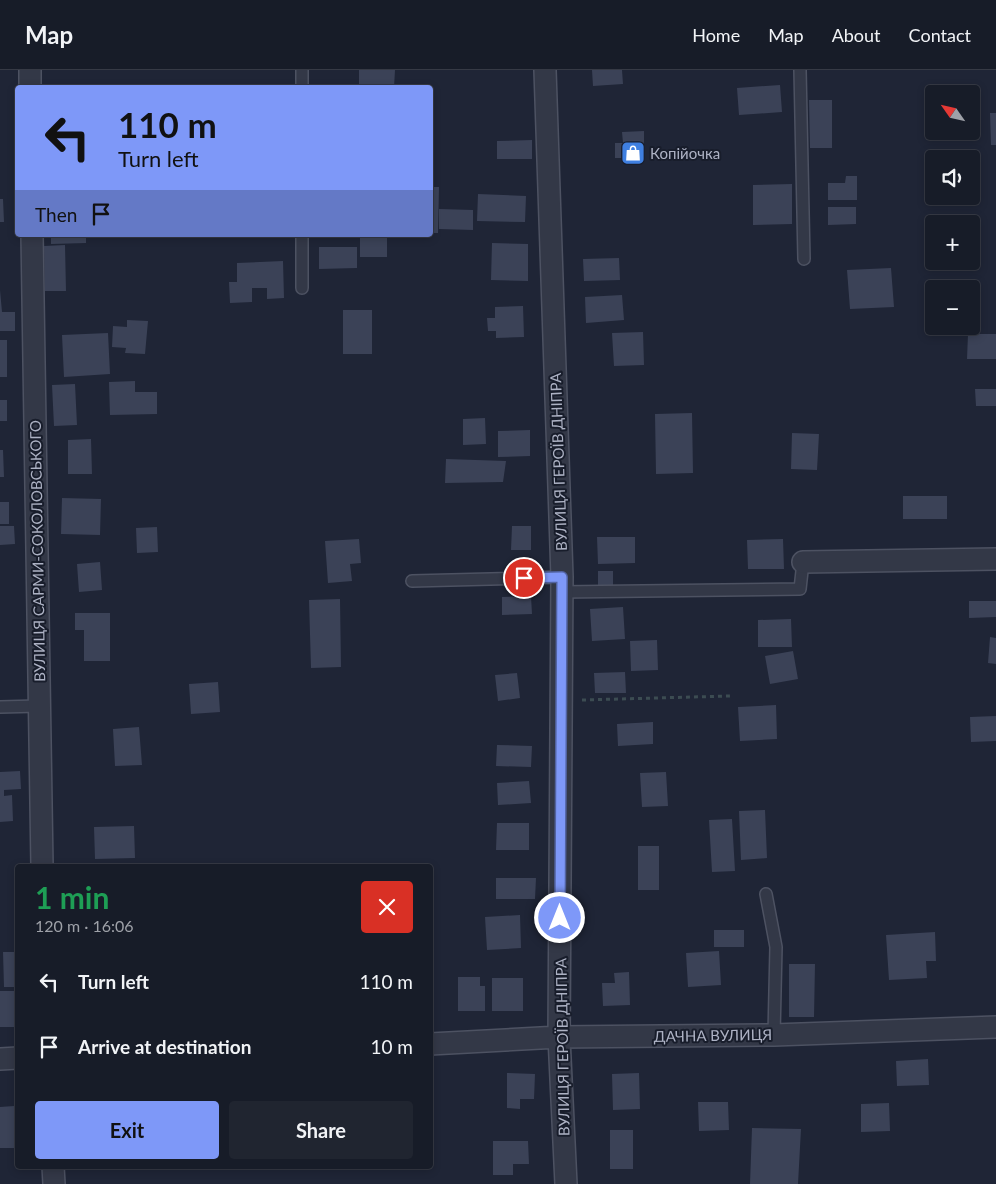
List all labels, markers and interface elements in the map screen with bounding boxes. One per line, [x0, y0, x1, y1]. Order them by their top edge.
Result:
text: Map [25, 20, 73, 49]
text: Home [692, 24, 740, 46]
text: Map [768, 24, 804, 46]
text: About [832, 24, 881, 46]
text: Contact [909, 24, 971, 46]
north arrow [925, 85, 980, 140]
map controls [925, 85, 980, 335]
text: 110 m [118, 103, 217, 145]
icon: left [35, 105, 100, 170]
shop icon: Копійочка [620, 140, 646, 166]
place label: Копійочка [650, 144, 720, 162]
text: Turn left [118, 145, 199, 172]
button: sound [925, 150, 980, 205]
icon: arrive [87, 200, 115, 228]
text: Then [35, 203, 77, 226]
button: + [925, 215, 980, 270]
button: − [925, 280, 980, 335]
street label: ВУЛИЦЯ ГЕРОЇВ ДНІПРА [546, 372, 570, 551]
street label: ВУЛИЦЯ САРМИ-СОКОЛОВСЬКОГО [26, 420, 48, 682]
pin [503, 557, 545, 599]
icon: arrive [510, 564, 538, 592]
text: 1 min [35, 879, 109, 915]
button: close [361, 881, 413, 933]
position arrow [533, 891, 585, 943]
text: 120 m · 16:06 [35, 916, 134, 935]
street label: ВУЛИЦЯ ГЕРОЇВ ДНІПРА [551, 957, 573, 1136]
icon: left [35, 968, 63, 996]
text: Turn left [78, 970, 149, 993]
text: 110 m [359, 970, 413, 993]
street label: ДАЧНА ВУЛИЦЯ [654, 1025, 772, 1045]
icon: arrive [35, 1033, 63, 1061]
text: Arrive at destination [78, 1035, 251, 1058]
text: 10 m [370, 1035, 413, 1058]
button: Exit [35, 1101, 219, 1159]
button: Share [229, 1101, 413, 1159]

